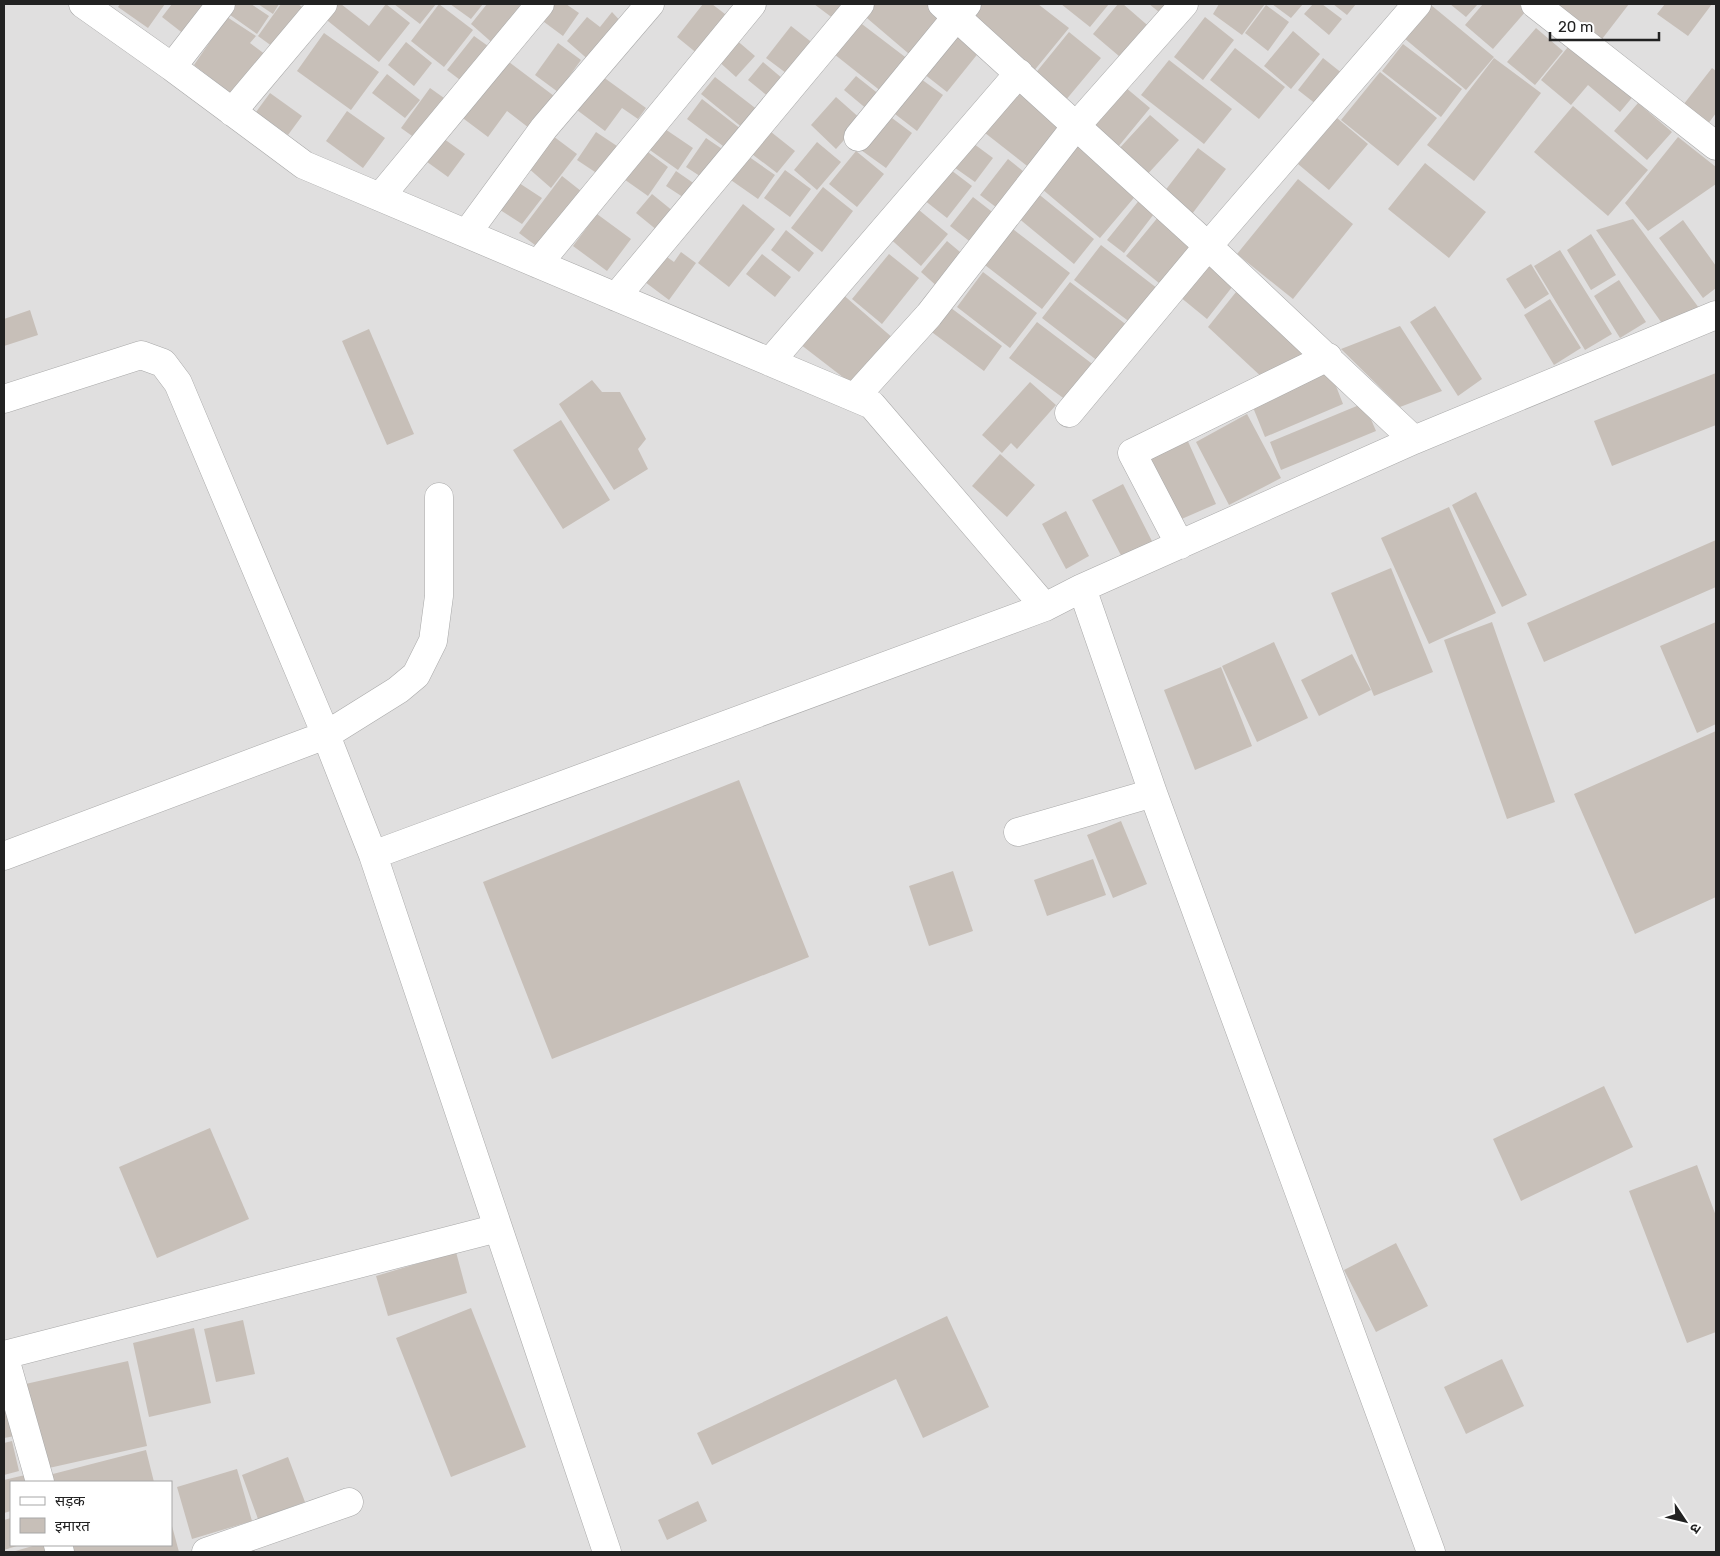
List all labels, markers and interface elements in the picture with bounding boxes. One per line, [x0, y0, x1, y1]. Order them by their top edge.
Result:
scale bar [1550, 10, 1659, 42]
text: 20 m [1558, 18, 1593, 36]
legend [10, 1481, 172, 1546]
text: सड़क [55, 1492, 85, 1510]
north arrow [1660, 1496, 1710, 1546]
text: इमारत [55, 1517, 90, 1535]
text: उ [1685, 1520, 1705, 1537]

